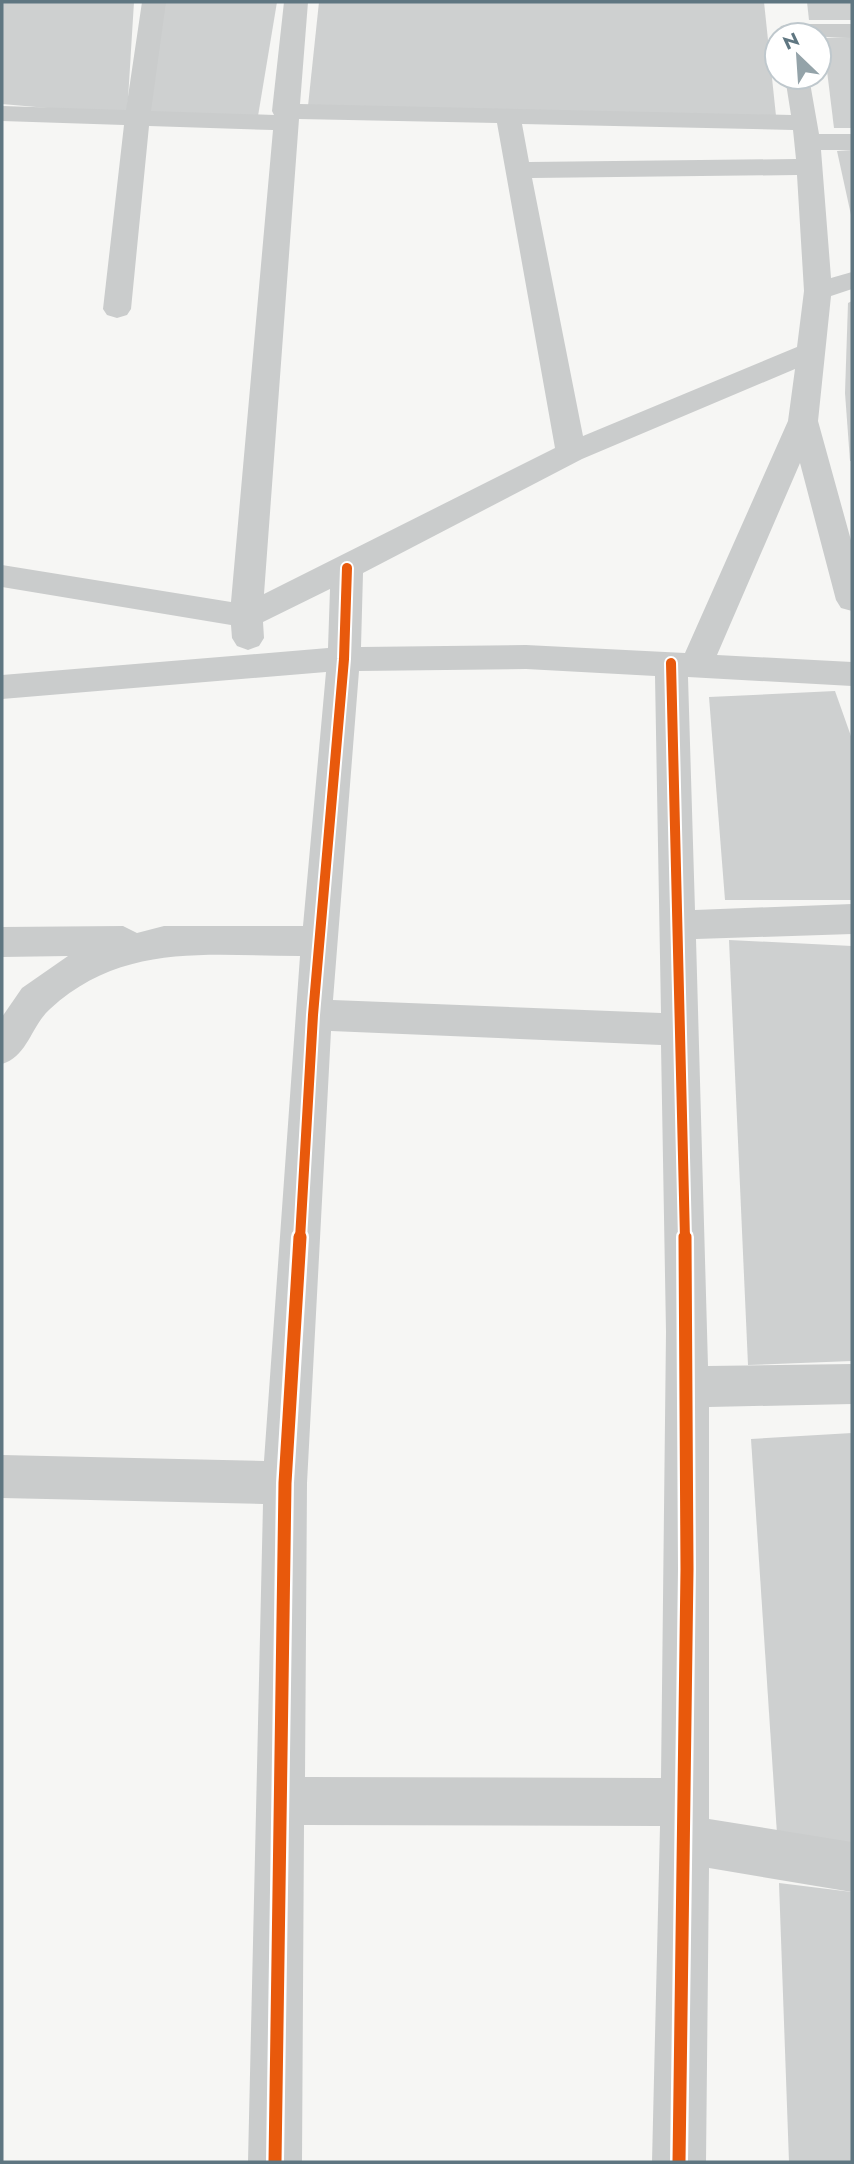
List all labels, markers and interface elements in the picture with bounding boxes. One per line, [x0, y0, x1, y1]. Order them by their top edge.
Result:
north arrow [763, 21, 833, 91]
text: N [778, 26, 804, 56]

